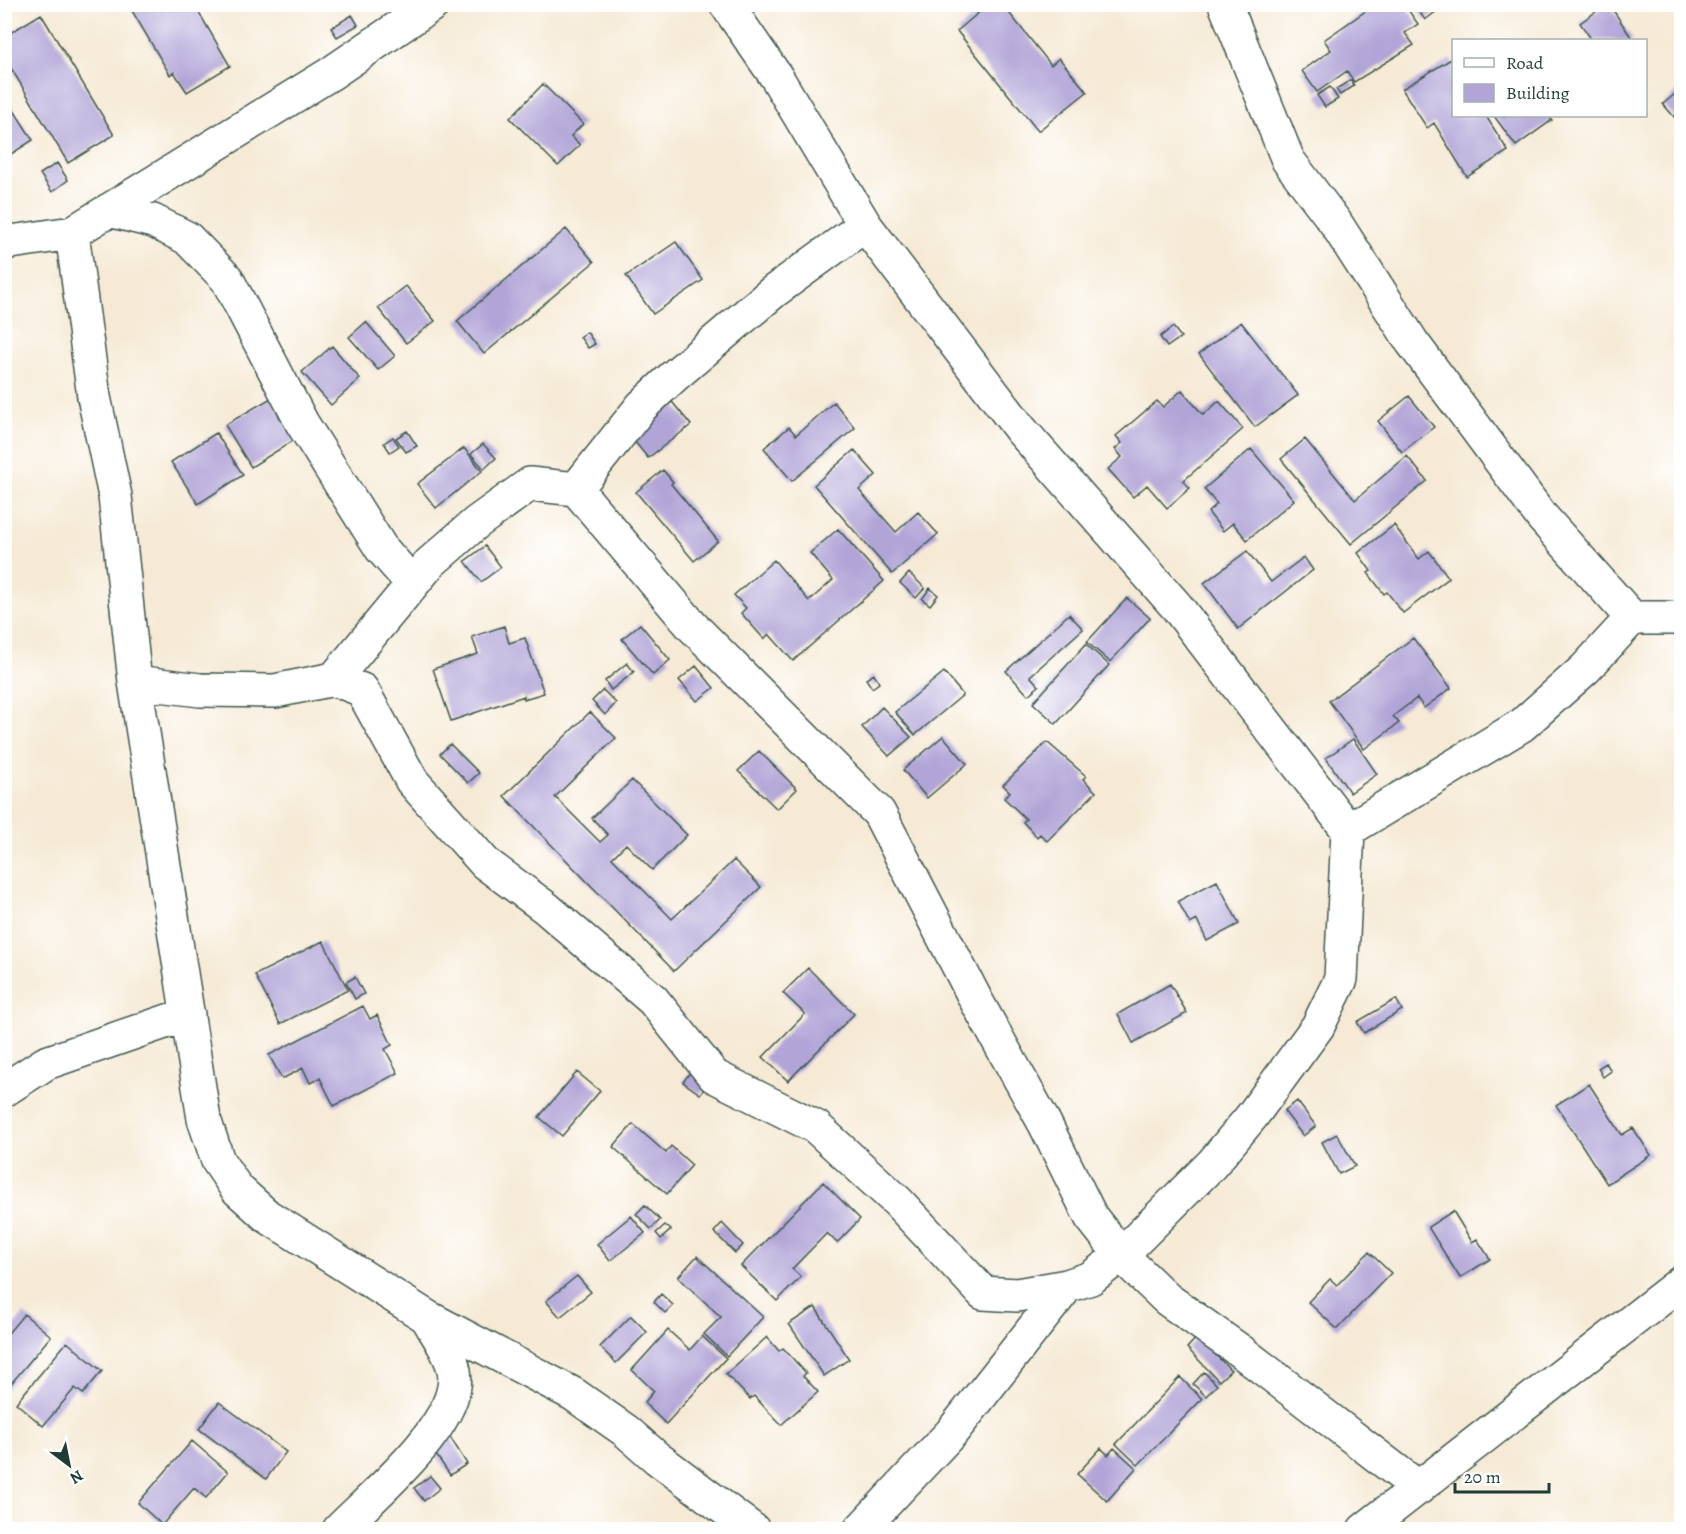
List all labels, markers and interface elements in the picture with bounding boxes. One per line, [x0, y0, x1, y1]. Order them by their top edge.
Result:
legend [1452, 39, 1647, 117]
text: Road [1506, 51, 1544, 75]
text: Building [1506, 81, 1570, 105]
north arrow [39, 1435, 99, 1495]
scale bar [1455, 1456, 1550, 1494]
text: N [65, 1464, 87, 1489]
text: 20 m [1464, 1465, 1501, 1489]

